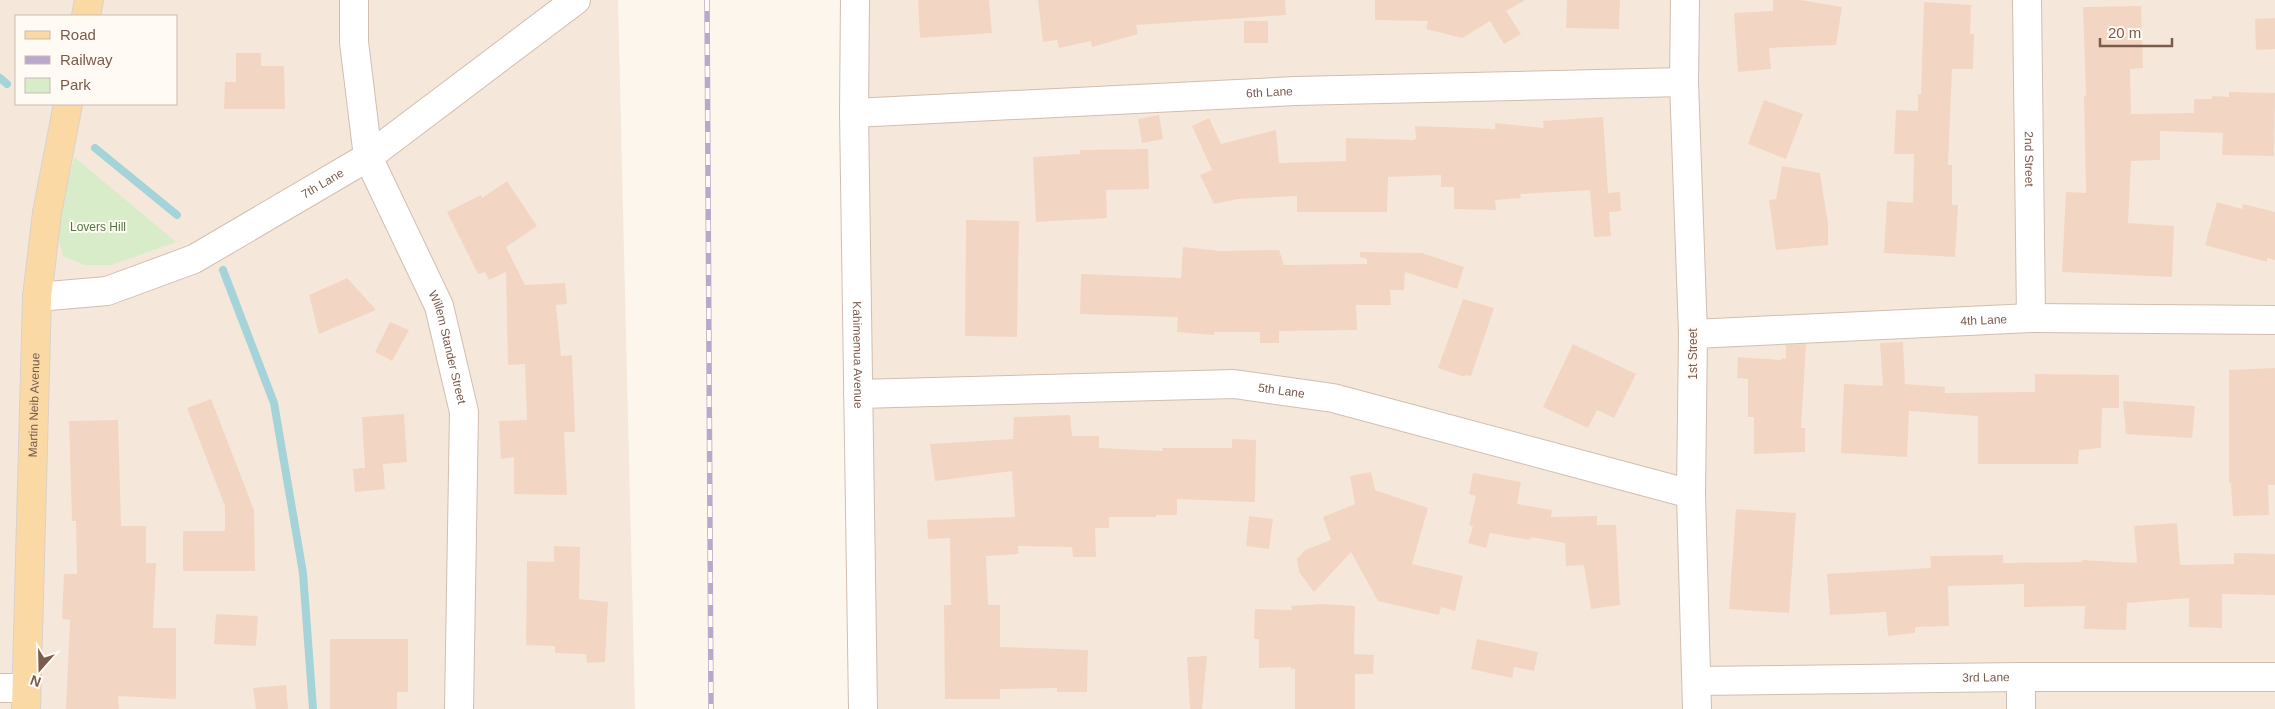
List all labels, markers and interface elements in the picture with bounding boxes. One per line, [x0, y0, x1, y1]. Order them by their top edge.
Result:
legend [15, 15, 178, 105]
scale bar [2100, 15, 2172, 47]
text: 20 m [2108, 24, 2141, 41]
text: Road [60, 26, 96, 43]
text: Railway [60, 51, 113, 68]
text: Park [60, 76, 91, 93]
street label: 6th Lane [1246, 84, 1294, 100]
street label: 2nd Street [2022, 131, 2036, 187]
street label: 7th Lane [299, 166, 347, 202]
park label: Lovers Hill [70, 220, 126, 234]
street label: Willem Stander Street [426, 288, 469, 406]
street label: Kahimemua Avenue [850, 301, 865, 409]
street label: 4th Lane [1960, 312, 2008, 328]
street label: 1st Street [1686, 328, 1700, 380]
street label: Martin Neib Avenue [26, 352, 43, 458]
street label: 5th Lane [1257, 380, 1306, 401]
north arrow [15, 644, 65, 694]
street label: 3rd Lane [1962, 670, 2010, 685]
text: N [28, 672, 43, 690]

